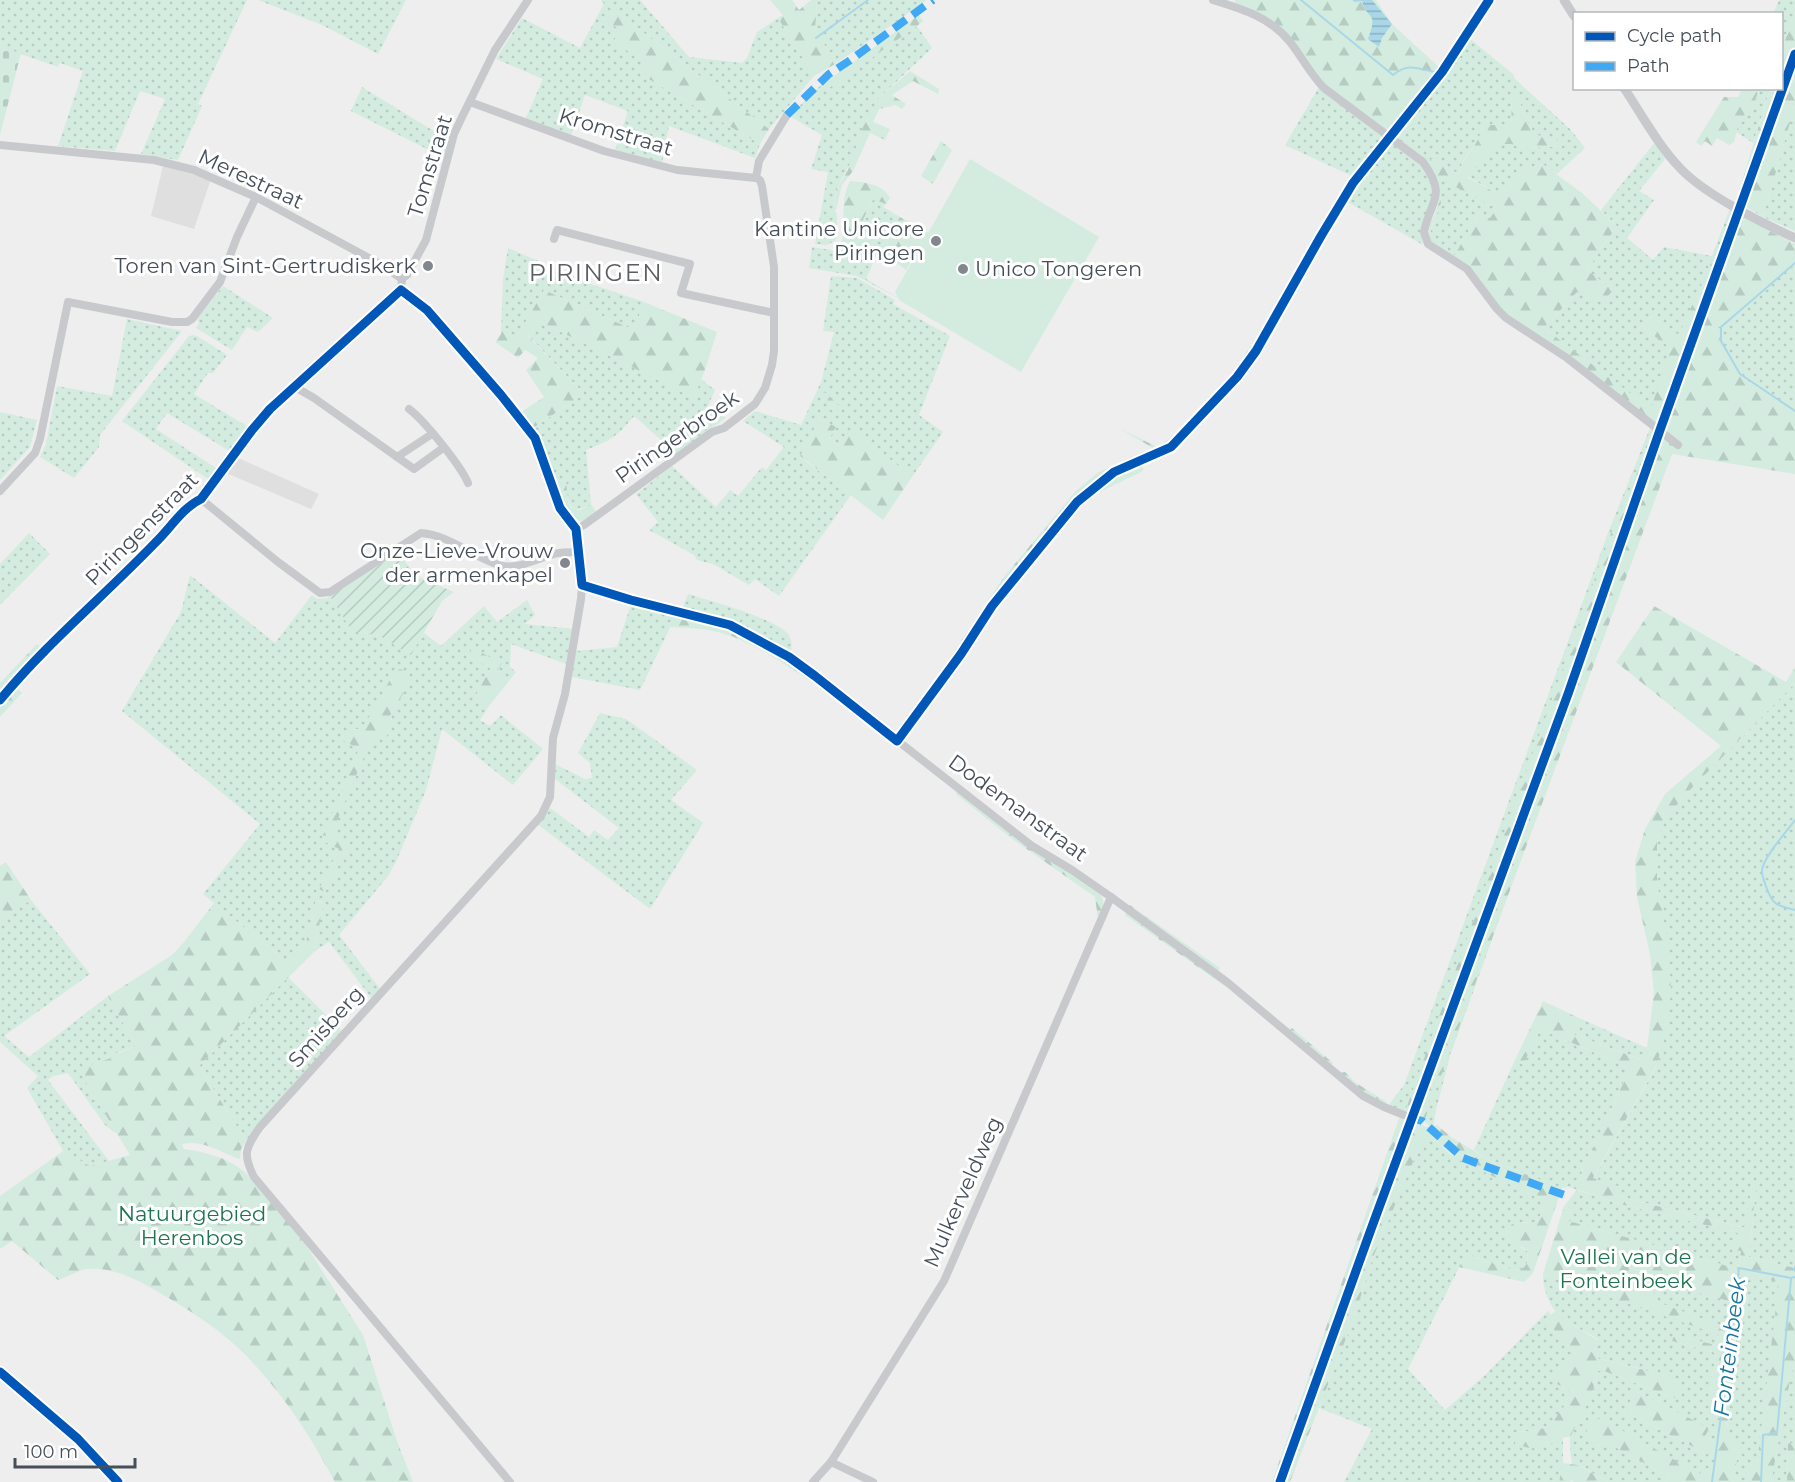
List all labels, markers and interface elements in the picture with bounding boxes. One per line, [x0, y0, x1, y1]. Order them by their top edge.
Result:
legend [1573, 12, 1783, 90]
text: Cycle path [1627, 25, 1722, 47]
text: Path [1627, 55, 1670, 77]
street label: Kromstraat [556, 102, 676, 161]
street label: Tomstraat [402, 112, 457, 220]
street label: Merestraat [195, 143, 308, 214]
place label: Kantine Unicore Piringen [754, 216, 924, 265]
marker: Kantine Unicore Piringen [929, 234, 943, 248]
place label: Toren van Sint-Gertrudiskerk [115, 253, 416, 278]
place label: Unico Tongeren [975, 256, 1142, 281]
district label: PIRINGEN [529, 258, 663, 287]
marker: Toren van Sint-Gertrudiskerk [421, 259, 435, 273]
marker: Unico Tongeren [956, 262, 970, 276]
street label: Piringerbroek [610, 385, 744, 488]
street label: Piringenstraat [80, 467, 203, 590]
place label: Onze-Lieve-Vrouw der armenkapel [360, 538, 554, 587]
marker: Onze-Lieve-Vrouw der armenkapel [558, 556, 572, 570]
street label: Dodemanstraat [944, 749, 1093, 866]
street label: Smisberg [283, 981, 369, 1072]
street label: Mulkerveldweg [918, 1113, 1007, 1271]
park label: Natuurgebied Herenbos [118, 1201, 266, 1250]
park label: Vallei van de Fonteinbeek [1559, 1244, 1693, 1293]
water label: Fonteinbeek [1708, 1275, 1752, 1418]
scale bar [15, 1431, 135, 1469]
text: 100 m [24, 1441, 78, 1463]

